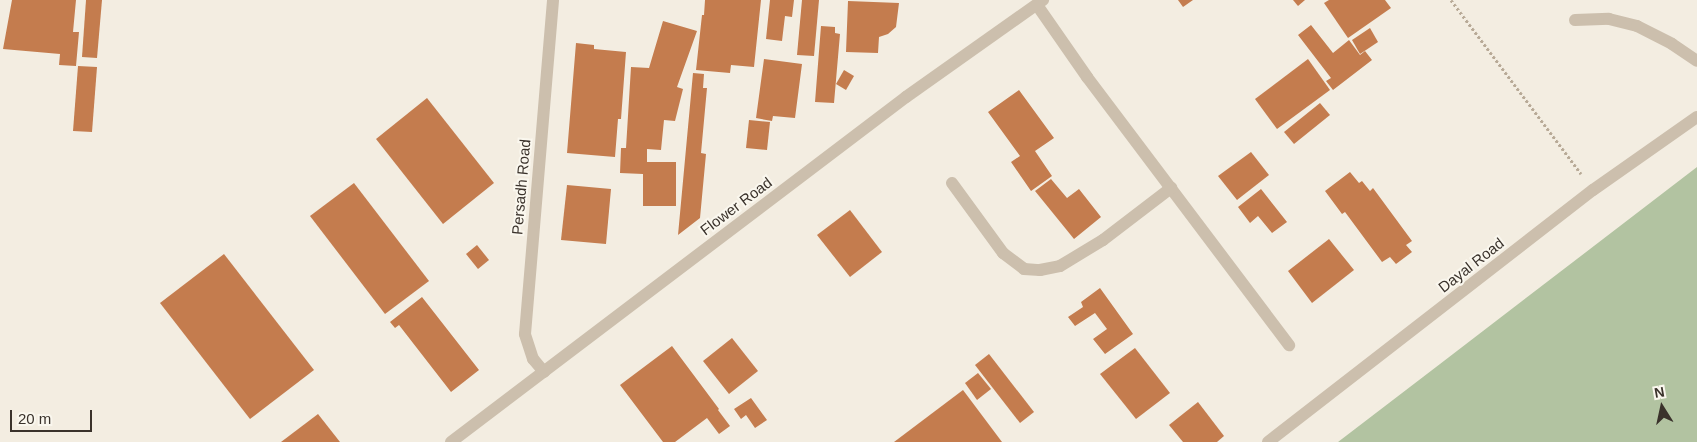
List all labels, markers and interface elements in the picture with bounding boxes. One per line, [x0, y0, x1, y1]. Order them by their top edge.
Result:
street label: Persadh Road [508, 138, 534, 236]
street label: Flower Road [697, 173, 775, 239]
street label: Dayal Road [1435, 234, 1507, 296]
north arrow [1637, 382, 1687, 432]
text: N [1653, 383, 1666, 401]
scale bar [12, 400, 95, 432]
text: 20 m [18, 410, 51, 427]

